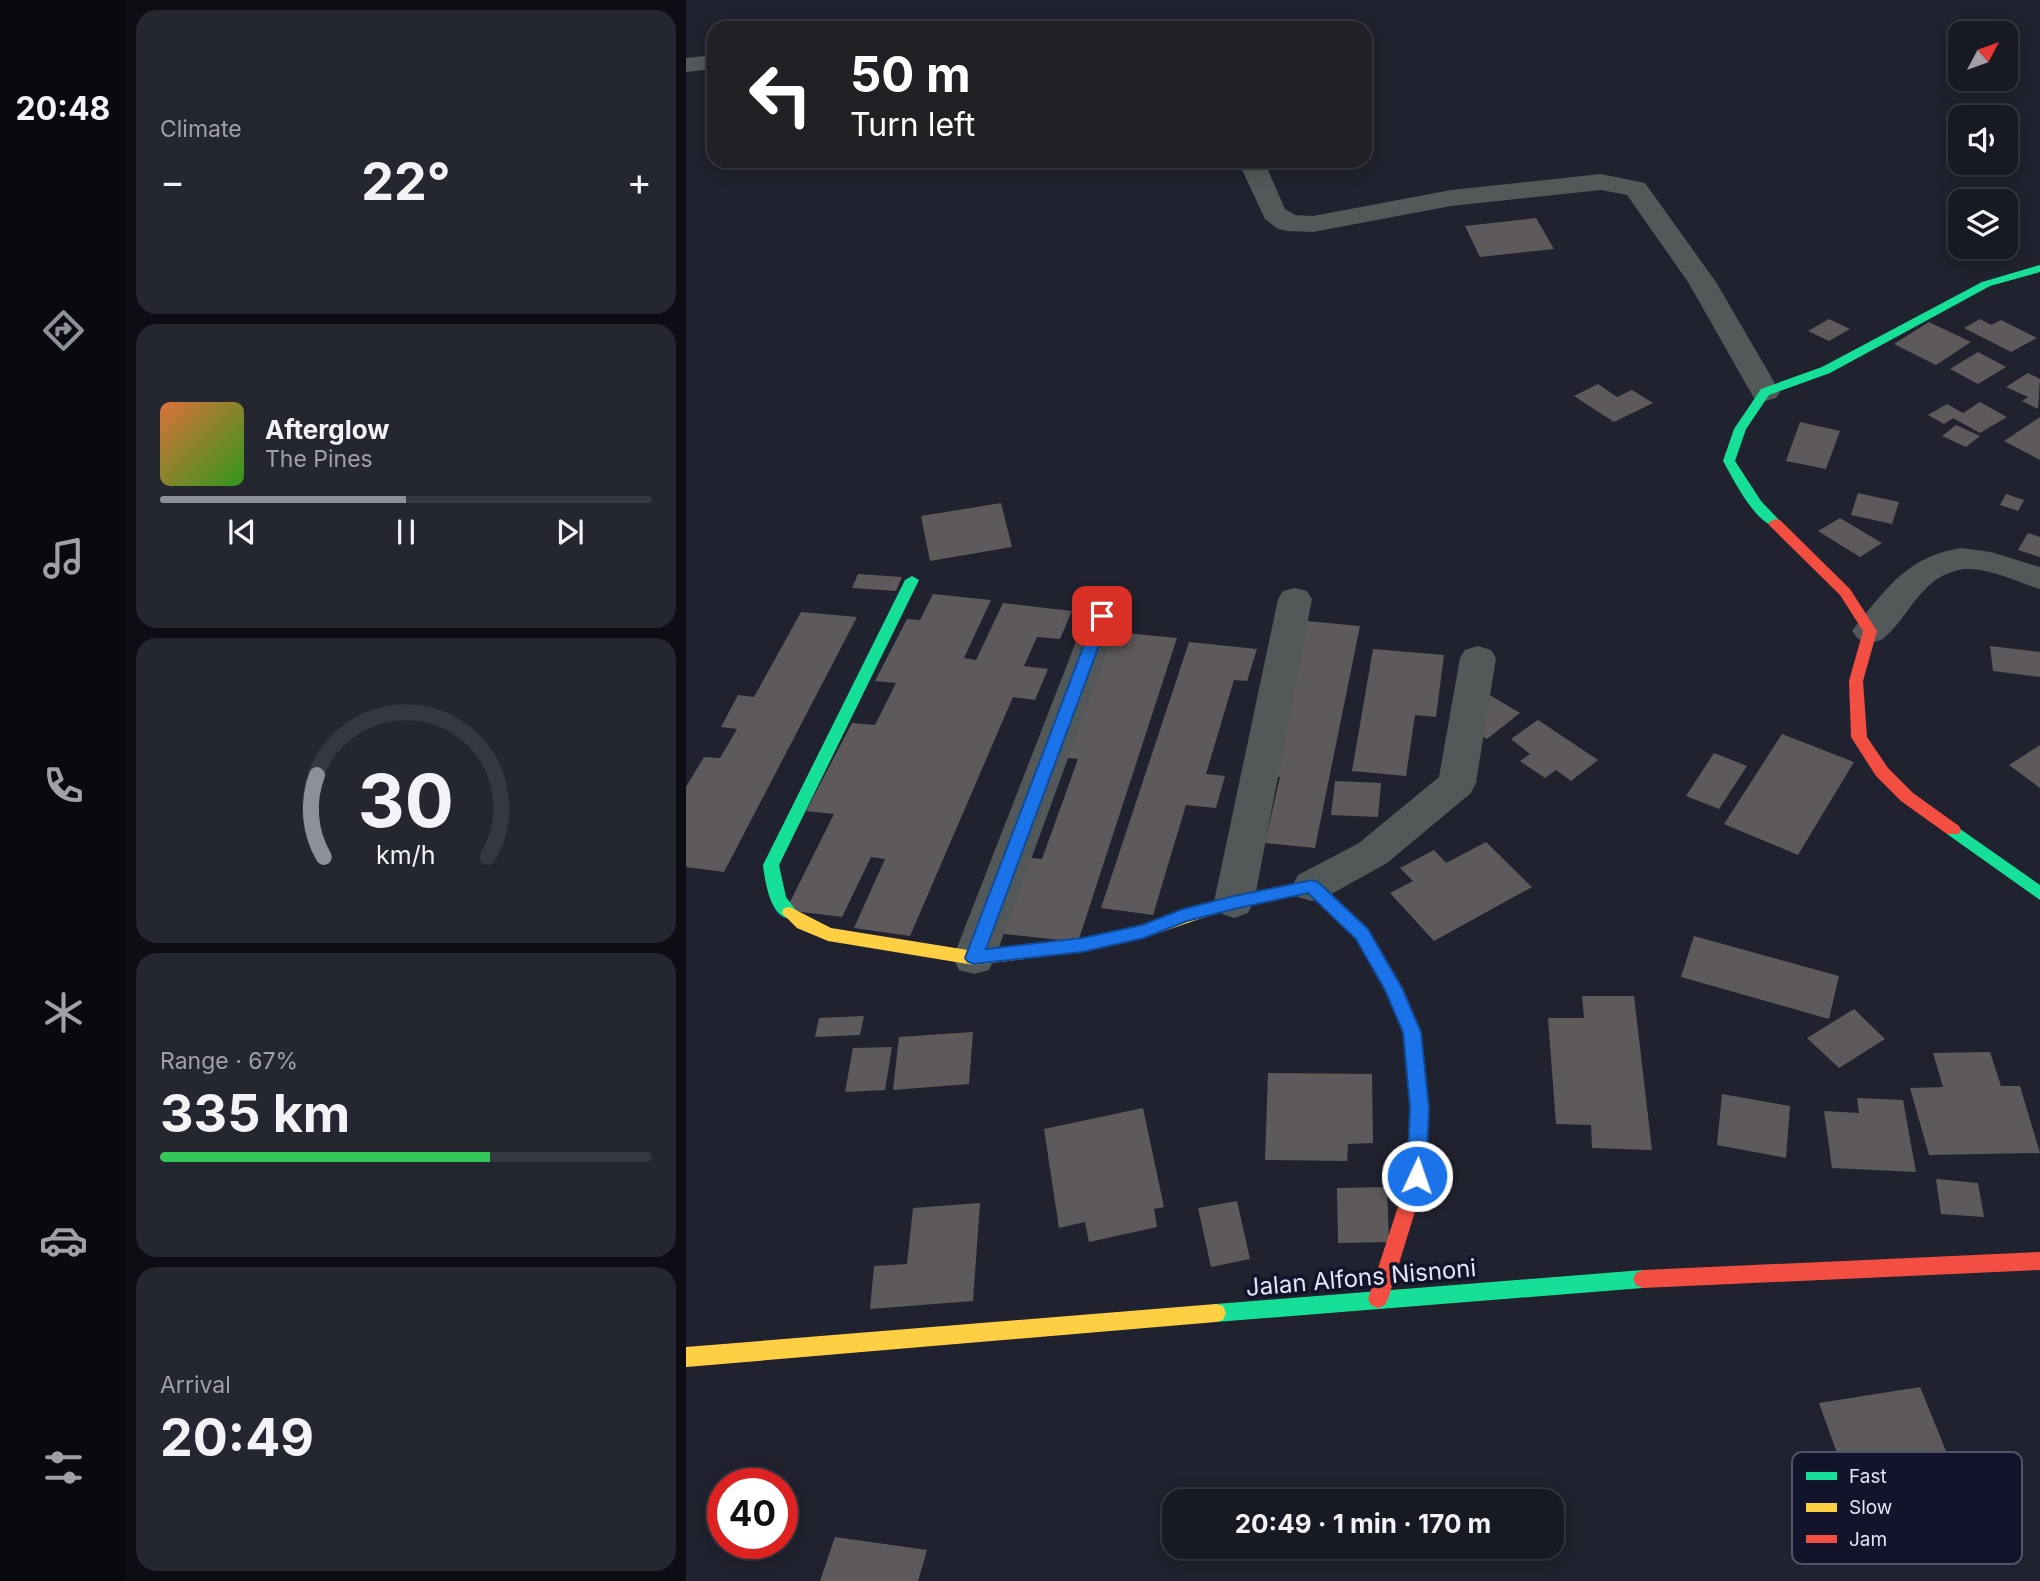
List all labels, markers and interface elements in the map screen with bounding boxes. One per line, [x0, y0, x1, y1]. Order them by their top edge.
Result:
north arrow [1948, 21, 2018, 91]
map controls [1948, 21, 2018, 259]
text: 50 m [850, 45, 971, 104]
icon: left [735, 49, 826, 140]
text: 20:48 [16, 89, 110, 128]
text: Turn left [850, 105, 975, 144]
button: sound [1948, 105, 2018, 175]
text: Climate [160, 115, 242, 143]
text: 22° [361, 150, 451, 213]
text: − [160, 158, 185, 204]
text: + [627, 158, 652, 204]
button: layers [1948, 189, 2018, 259]
icon: directions [39, 306, 88, 355]
text: Afterglow [265, 414, 389, 445]
text: The Pines [265, 445, 373, 473]
icon: previous [223, 513, 261, 551]
icon: pause [387, 513, 425, 551]
icon: next [551, 513, 589, 551]
icon: music [39, 534, 88, 583]
pin [1072, 586, 1132, 646]
icon: arrive [1083, 597, 1121, 635]
text: 30 [358, 756, 454, 845]
icon: phone [39, 761, 88, 810]
text: km/h [376, 839, 436, 869]
icon: climate [39, 988, 88, 1037]
text: Range · 67% [160, 1047, 298, 1075]
text: 335 km [160, 1082, 350, 1145]
position arrow [1380, 1139, 1454, 1213]
icon: car [39, 1216, 88, 1265]
street label: Jalan Alfons Nisnoni [1245, 1253, 1477, 1302]
text: Arrival [160, 1371, 231, 1399]
text: 20:49 [160, 1406, 314, 1469]
icon: filters [39, 1443, 88, 1492]
legend [1792, 1452, 2022, 1564]
text: Fast [1849, 1465, 1887, 1488]
speed limit sign: 40 [707, 1468, 798, 1559]
text: Slow [1849, 1496, 1892, 1519]
text: 20:49 · 1 min · 170 m [1235, 1508, 1491, 1539]
text: Jam [1849, 1528, 1887, 1551]

